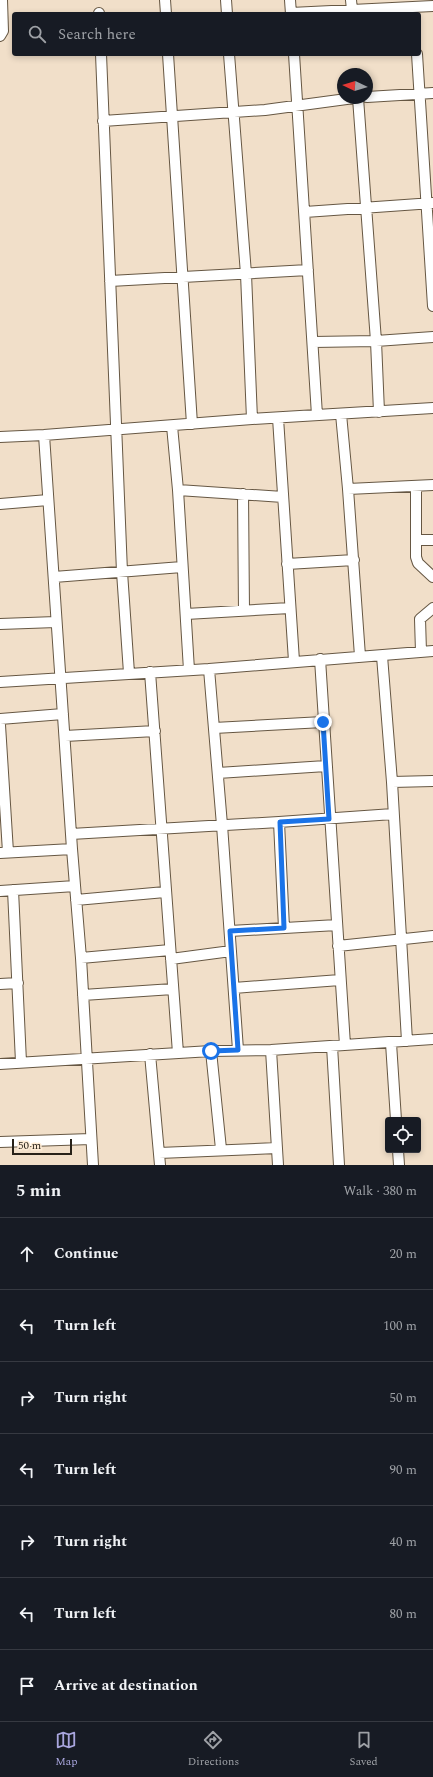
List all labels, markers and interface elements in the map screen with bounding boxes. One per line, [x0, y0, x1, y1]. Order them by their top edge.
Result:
search box [12, 12, 421, 56]
icon: search [26, 23, 48, 45]
text: Search here [58, 23, 136, 46]
north arrow [337, 68, 373, 104]
route end [314, 713, 332, 731]
route start [202, 1042, 220, 1060]
map controls [385, 1117, 421, 1153]
button: locate [385, 1117, 421, 1153]
scale bar [12, 1137, 72, 1156]
text: 50 m [18, 1137, 41, 1154]
text: 5 min [16, 1178, 61, 1204]
text: Walk · 380 m [343, 1181, 417, 1201]
text: Continue [54, 1242, 119, 1265]
icon: ahead [16, 1243, 38, 1265]
text: 20 m [390, 1244, 417, 1264]
text: Turn left [54, 1314, 116, 1337]
icon: left [16, 1315, 38, 1337]
text: 100 m [383, 1316, 417, 1336]
text: Turn right [54, 1386, 127, 1409]
icon: right [16, 1387, 38, 1409]
text: 50 m [390, 1388, 417, 1408]
text: Turn left [54, 1458, 116, 1481]
icon: left [16, 1459, 38, 1481]
text: 90 m [390, 1460, 417, 1480]
text: Turn right [54, 1530, 127, 1553]
icon: right [16, 1531, 38, 1553]
text: 40 m [390, 1532, 417, 1552]
text: Turn left [54, 1602, 116, 1625]
icon: left [16, 1603, 38, 1625]
text: 80 m [390, 1604, 417, 1624]
text: Arrive at destination [54, 1674, 198, 1697]
icon: arrive [16, 1675, 38, 1697]
tab: Map [55, 1729, 77, 1770]
tab: Directions [188, 1729, 239, 1770]
tab: Saved [350, 1729, 378, 1770]

